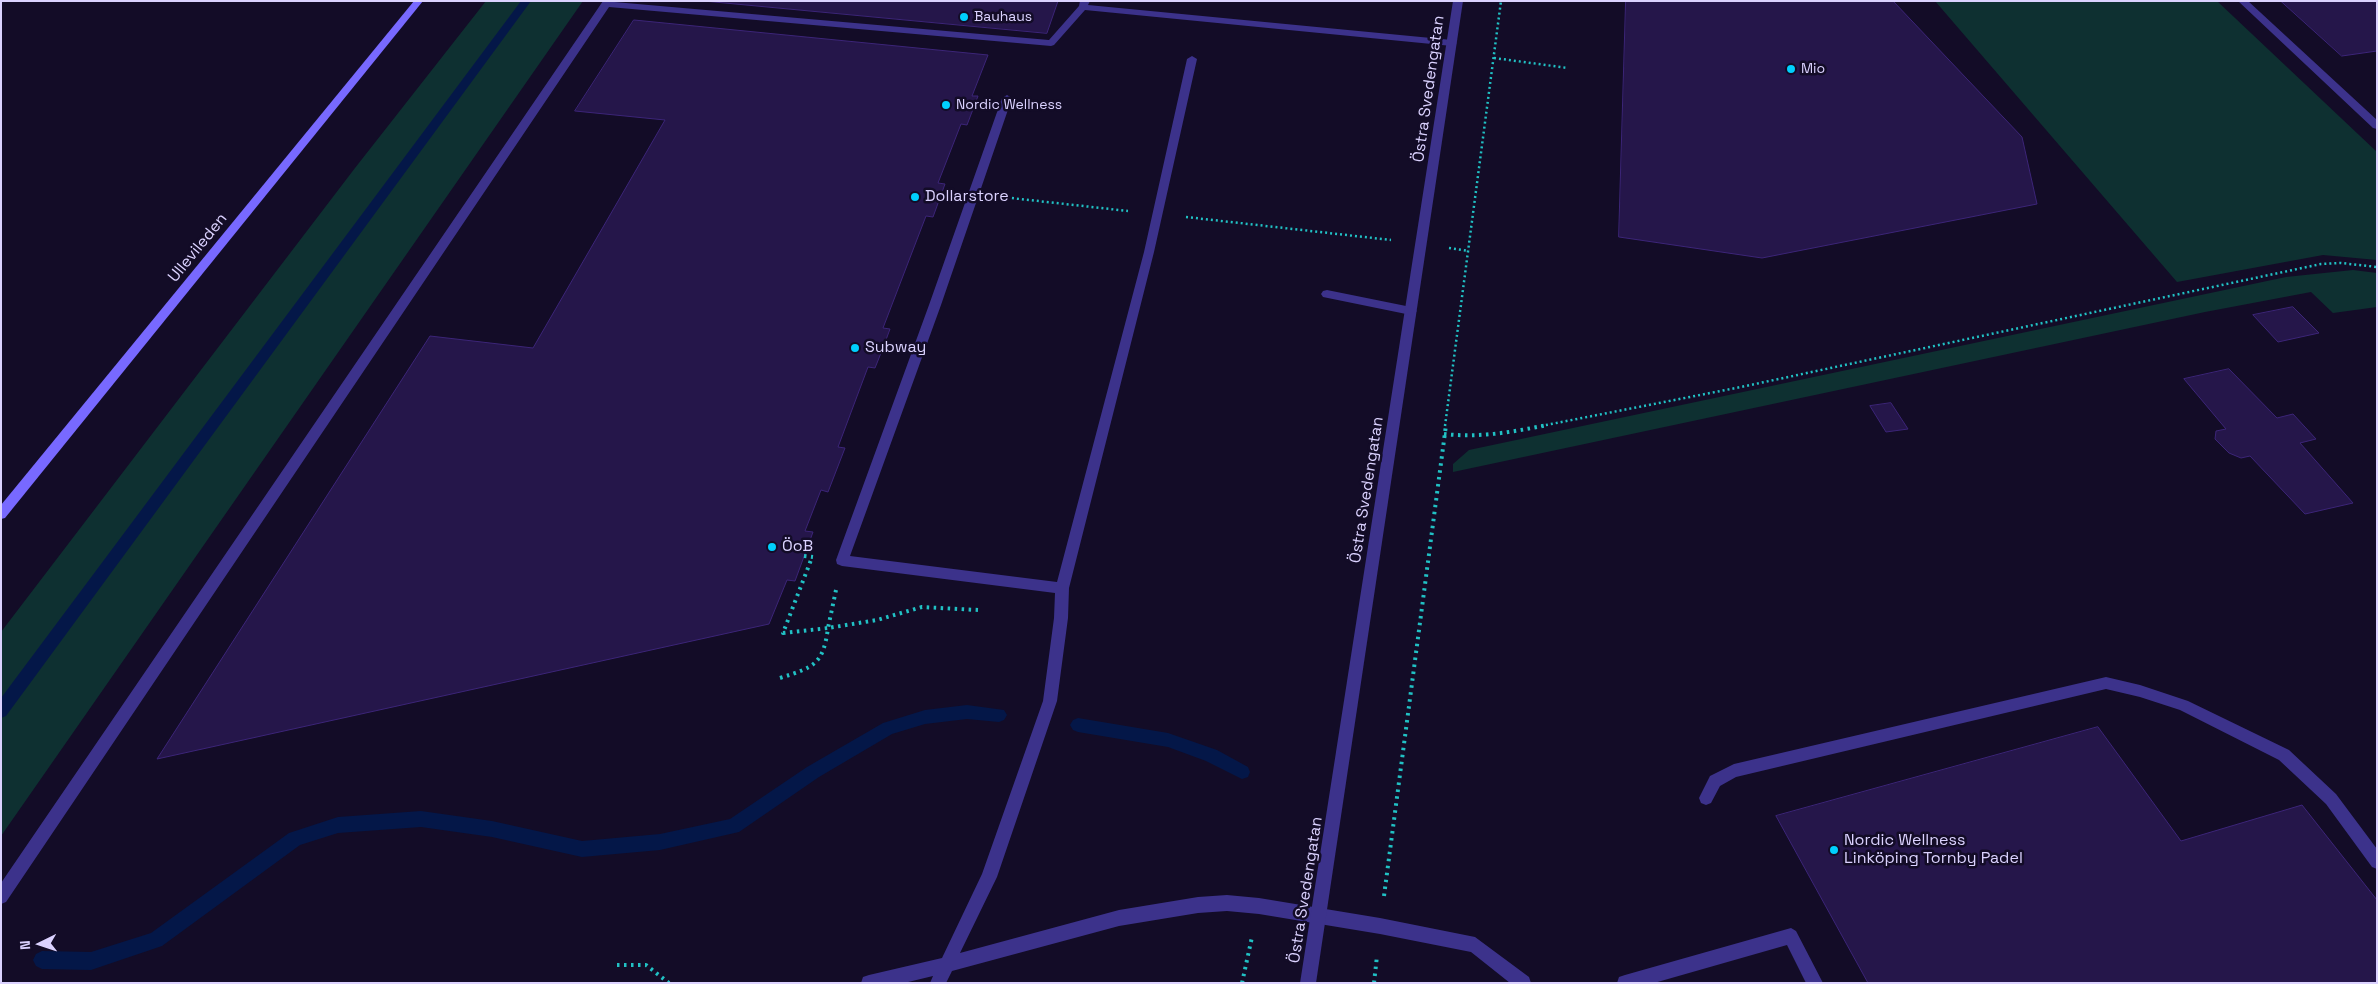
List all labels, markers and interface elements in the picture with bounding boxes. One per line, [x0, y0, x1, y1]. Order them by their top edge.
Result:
place label: Bauhaus [974, 9, 1032, 25]
marker: Bauhaus [958, 11, 970, 23]
street label: Östra Svedengatan [1409, 14, 1449, 164]
place label: Mio [1801, 61, 1825, 77]
marker: Mio [1785, 63, 1797, 75]
place label: Nordic Wellness [956, 97, 1062, 113]
marker: Nordic Wellness [940, 99, 952, 111]
place label: Dollarstore [925, 187, 1009, 207]
marker: Dollarstore [909, 191, 921, 203]
street label: Ullevileden [164, 210, 232, 286]
place label: Subway [865, 338, 926, 358]
marker: Subway [849, 342, 861, 354]
street label: Östra Svedengatan [1346, 415, 1388, 565]
place label: ÖoB [782, 537, 813, 557]
marker: ÖoB [766, 541, 778, 553]
street label: Östra Svedengatan [1285, 815, 1327, 965]
place label: Nordic Wellness Linköping Tornby Padel [1844, 831, 2023, 869]
marker: Nordic Wellness Linköping Tornby Padel [1828, 844, 1840, 856]
north arrow [15, 919, 65, 969]
text: N [16, 940, 34, 950]

